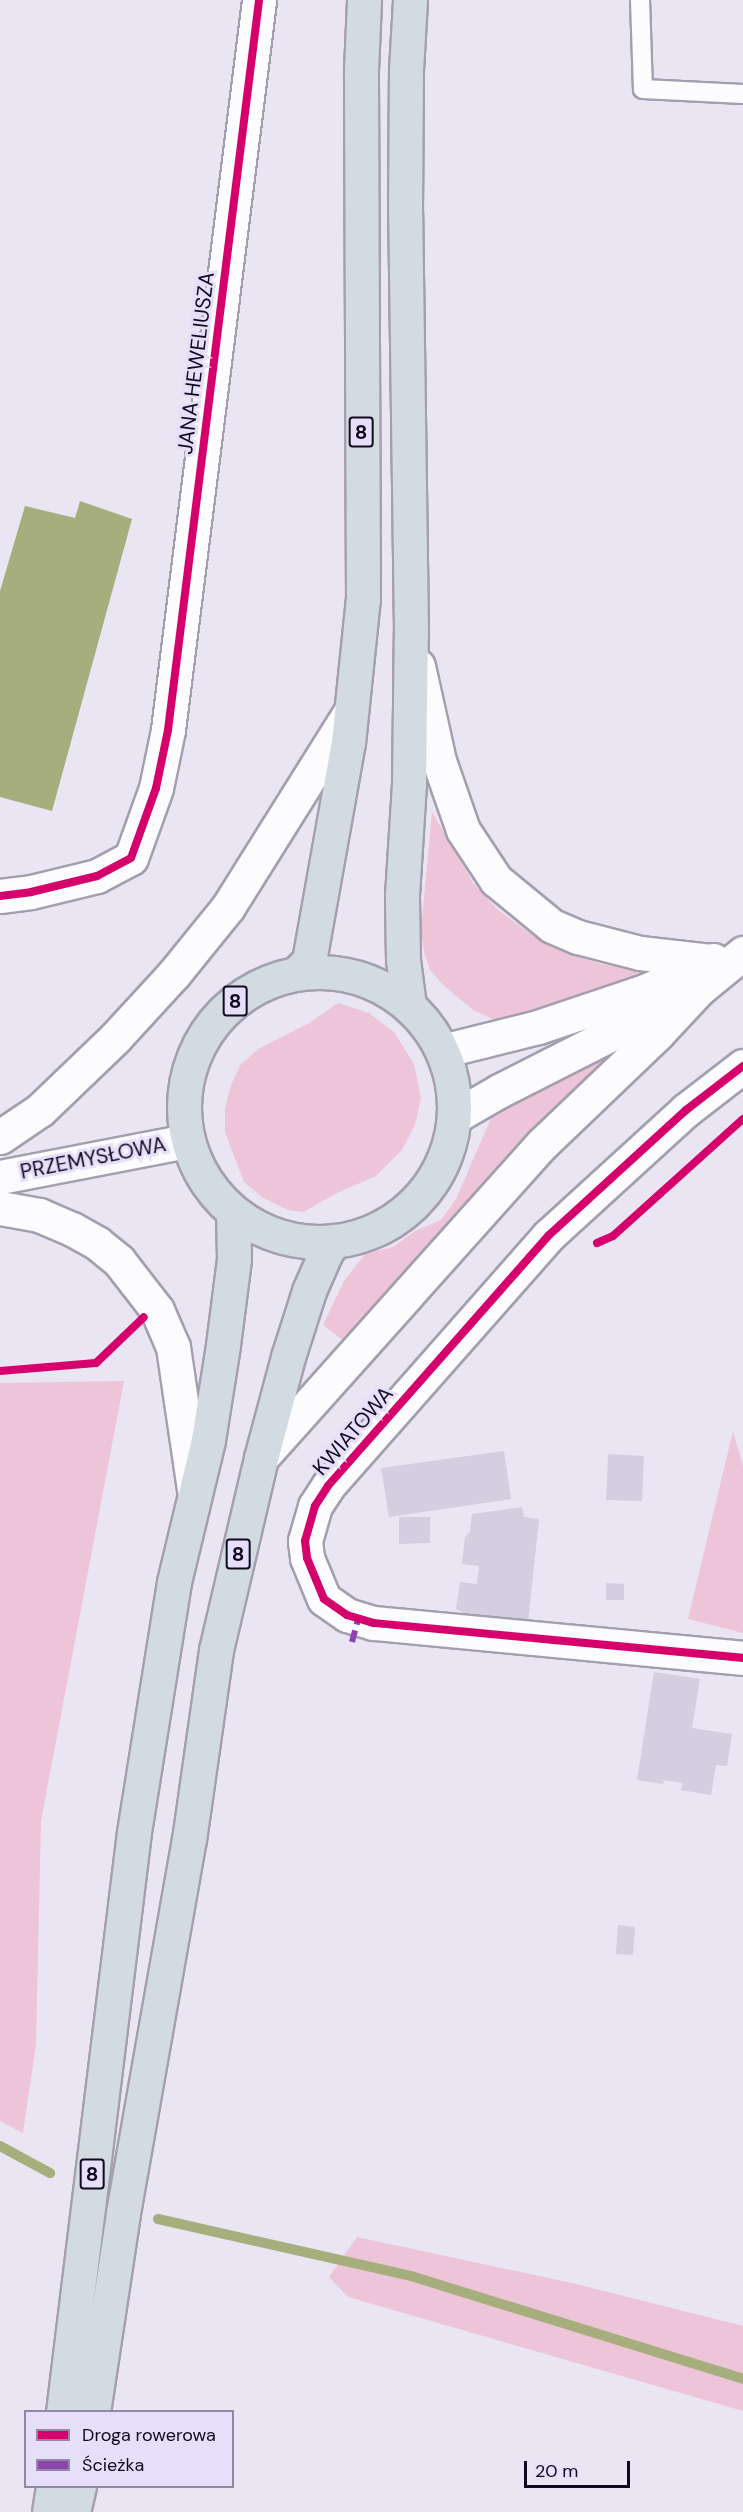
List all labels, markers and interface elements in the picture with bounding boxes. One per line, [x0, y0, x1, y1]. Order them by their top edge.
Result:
street label: JANA HEWELIUSZA [172, 270, 220, 456]
road number: 8 [348, 415, 374, 449]
road number: 8 [222, 984, 248, 1018]
street label: PRZEMYSŁOWA [18, 1132, 168, 1184]
street label: KWIATOWA [308, 1381, 398, 1481]
road number: 8 [224, 1537, 252, 1571]
road number: 8 [78, 2157, 106, 2191]
legend [24, 2410, 234, 2488]
text: Droga rowerowa [82, 2423, 216, 2447]
scale bar [527, 2449, 634, 2487]
text: Ścieżka [82, 2453, 144, 2477]
text: 20 m [535, 2459, 578, 2483]

